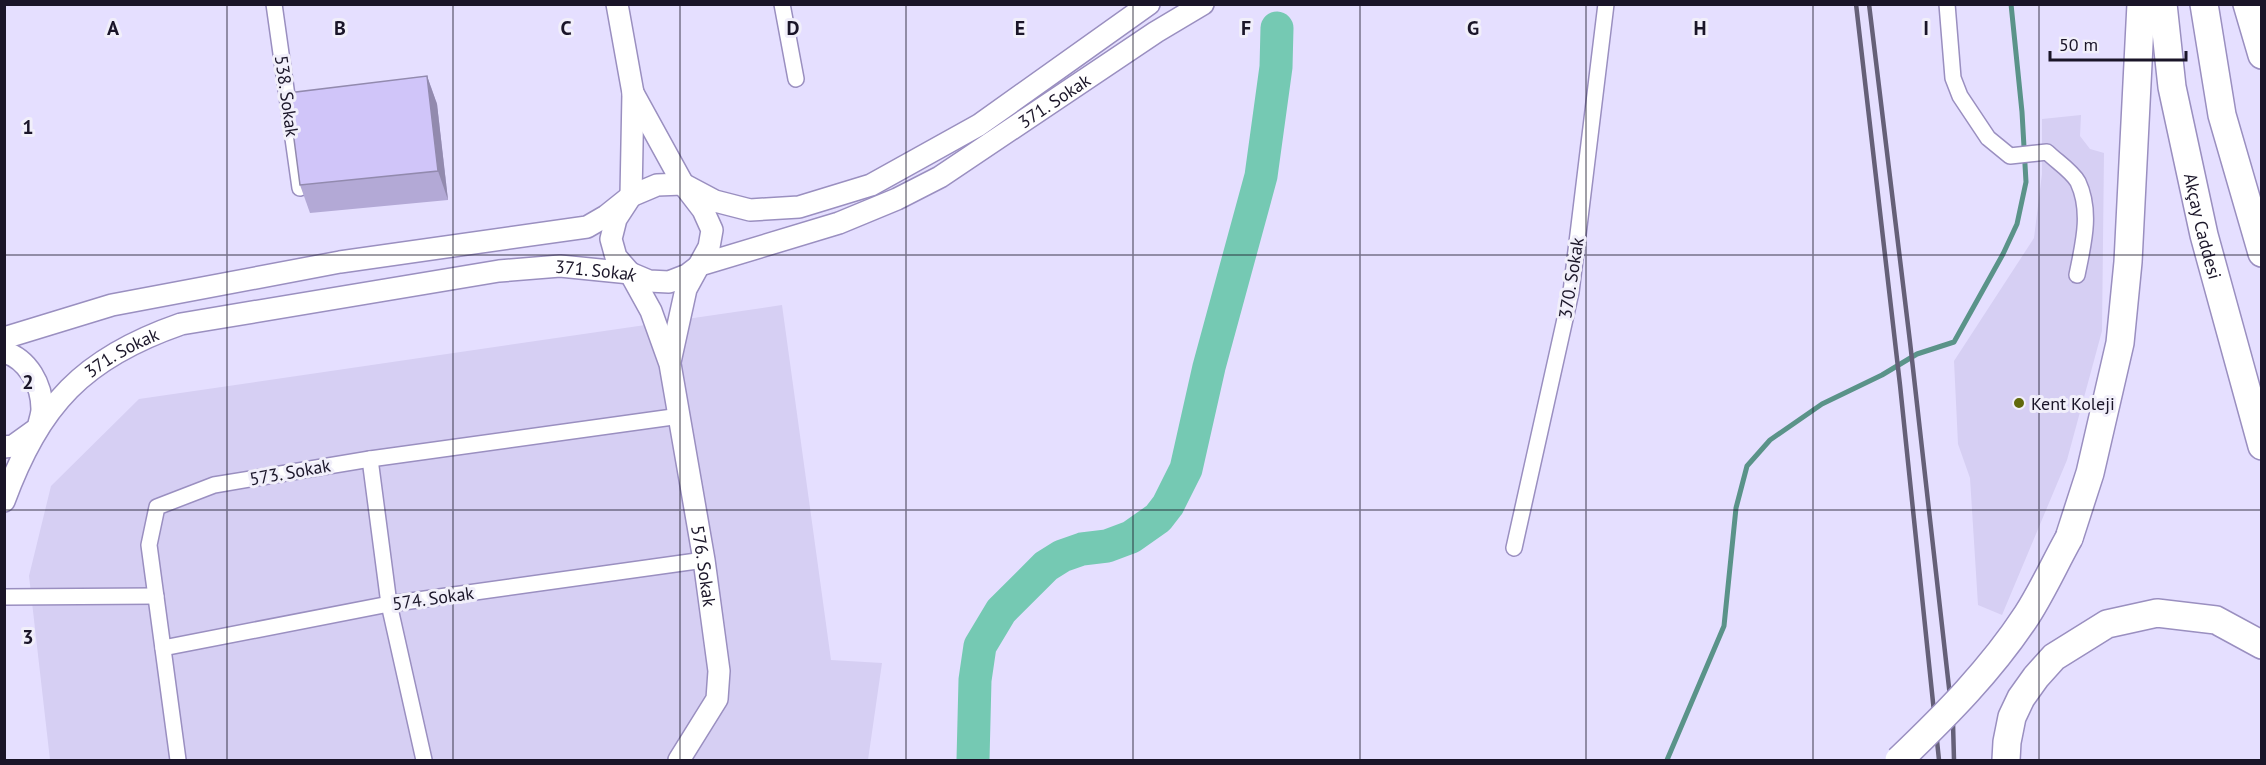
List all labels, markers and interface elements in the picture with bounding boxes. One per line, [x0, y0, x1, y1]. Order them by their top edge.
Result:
text: A [107, 15, 120, 41]
text: B [334, 15, 346, 41]
text: C [560, 15, 572, 41]
text: D [787, 15, 800, 41]
text: E [1015, 15, 1025, 41]
text: F [1241, 15, 1251, 41]
text: G [1467, 15, 1479, 41]
text: H [1693, 15, 1707, 41]
text: I [1923, 15, 1929, 41]
scale bar [2050, 24, 2186, 62]
text: 50 m [2059, 33, 2098, 56]
street label: 538. Sokak [270, 54, 304, 139]
street label: 371. Sokak [1014, 68, 1095, 133]
text: 1 [22, 114, 34, 140]
street label: Akçay Caddesi [2179, 171, 2227, 282]
street label: 370. Sokak [1553, 235, 1589, 320]
street label: 371. Sokak [554, 254, 641, 286]
street label: 371. Sokak [79, 322, 162, 382]
text: 2 [22, 369, 34, 395]
place label: Kent Koleji [2031, 392, 2115, 415]
marker: Kent Koleji [2012, 396, 2026, 410]
street label: 573. Sokak [248, 453, 333, 490]
street label: 576. Sokak [687, 523, 722, 608]
street label: 574. Sokak [391, 581, 476, 615]
text: 3 [22, 624, 34, 650]

